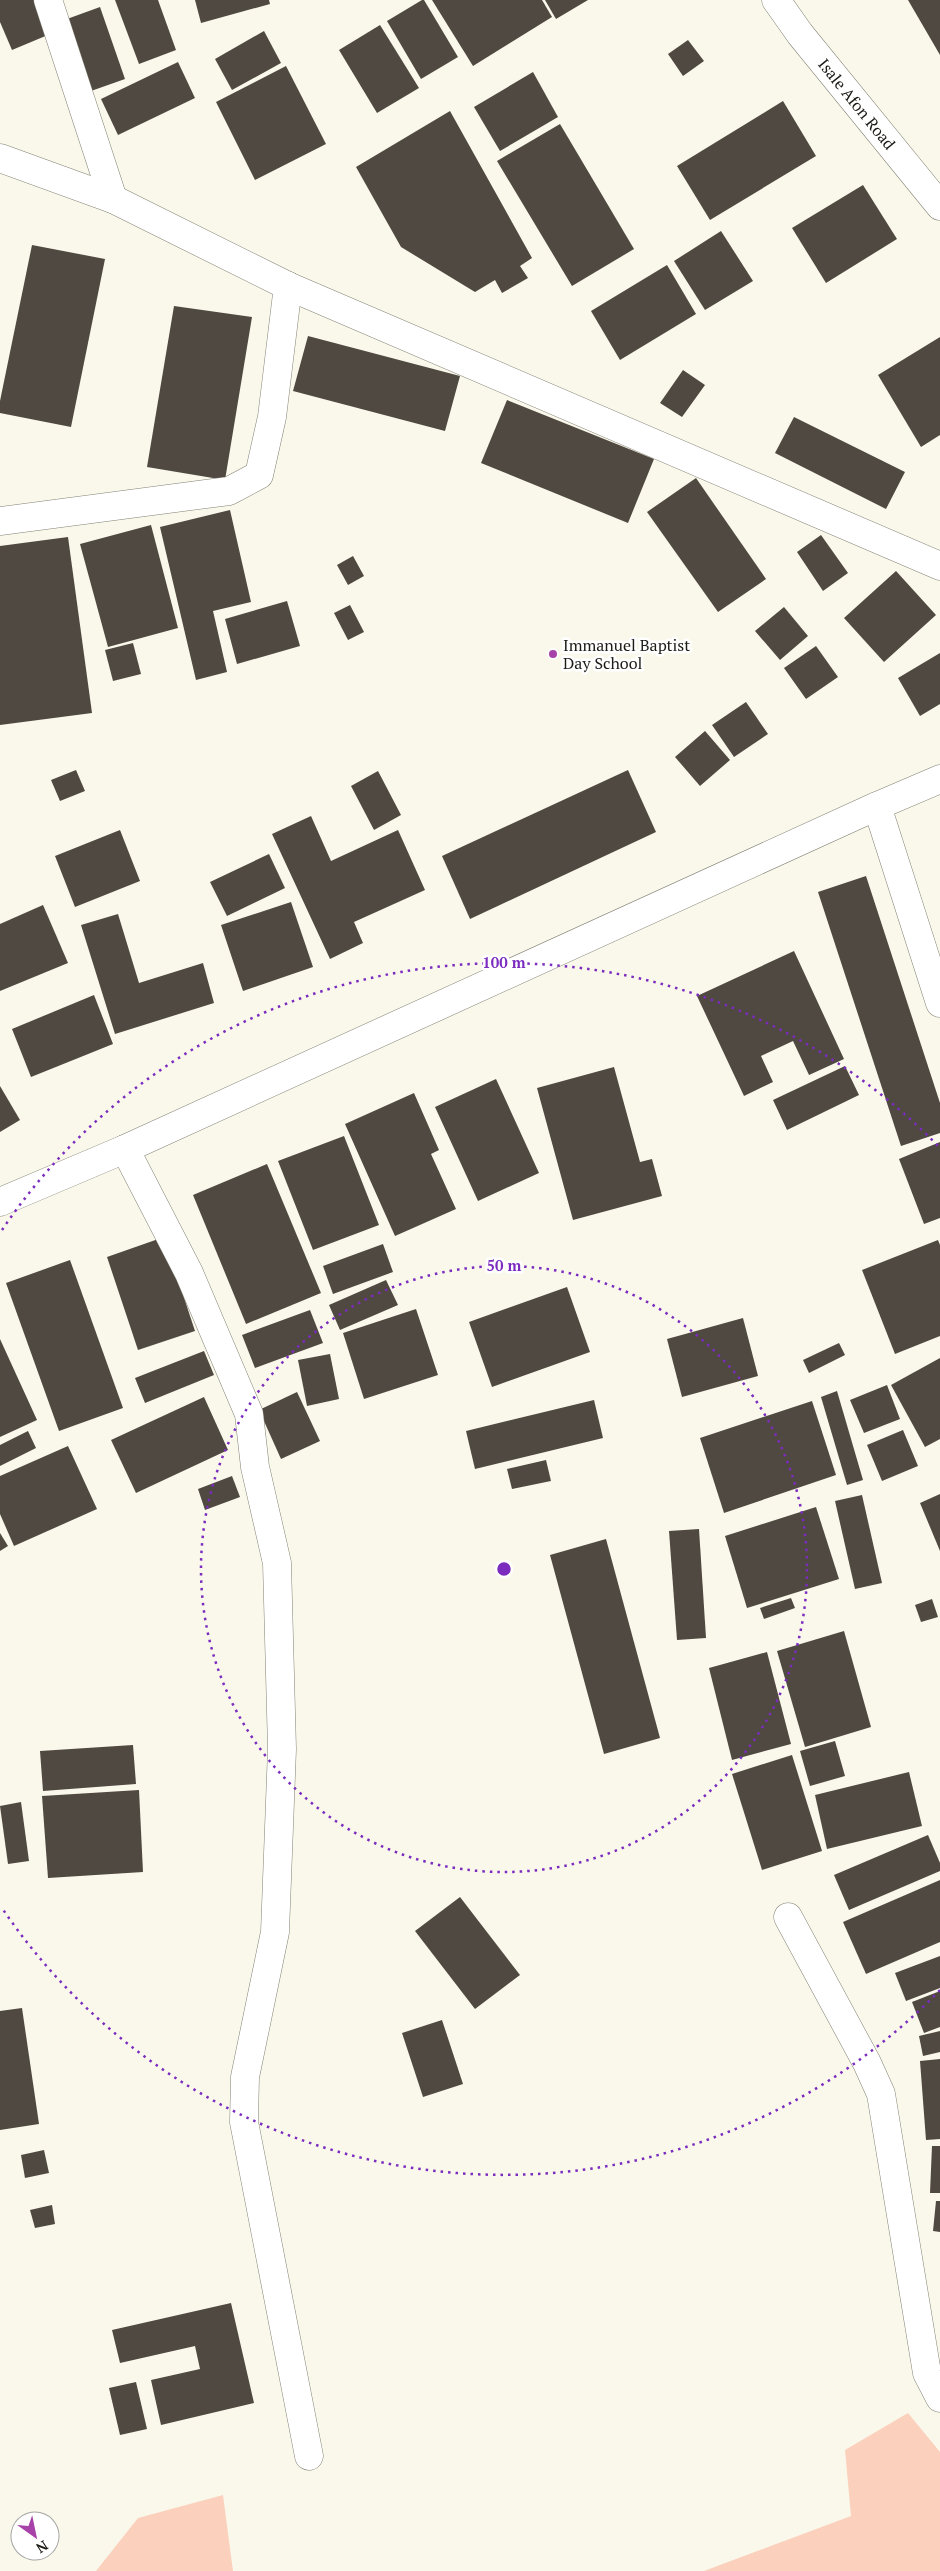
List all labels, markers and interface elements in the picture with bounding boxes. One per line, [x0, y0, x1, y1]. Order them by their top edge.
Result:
street label: Isale Afon Road [813, 54, 901, 154]
place label: Immanuel Baptist Day School [563, 634, 690, 674]
marker: Immanuel Baptist Day School [547, 648, 559, 660]
text: 100 m [482, 952, 526, 972]
text: 50 m [487, 1255, 522, 1275]
centre of rings [495, 1560, 513, 1578]
north arrow [10, 2511, 60, 2561]
text: N [32, 2536, 52, 2558]

